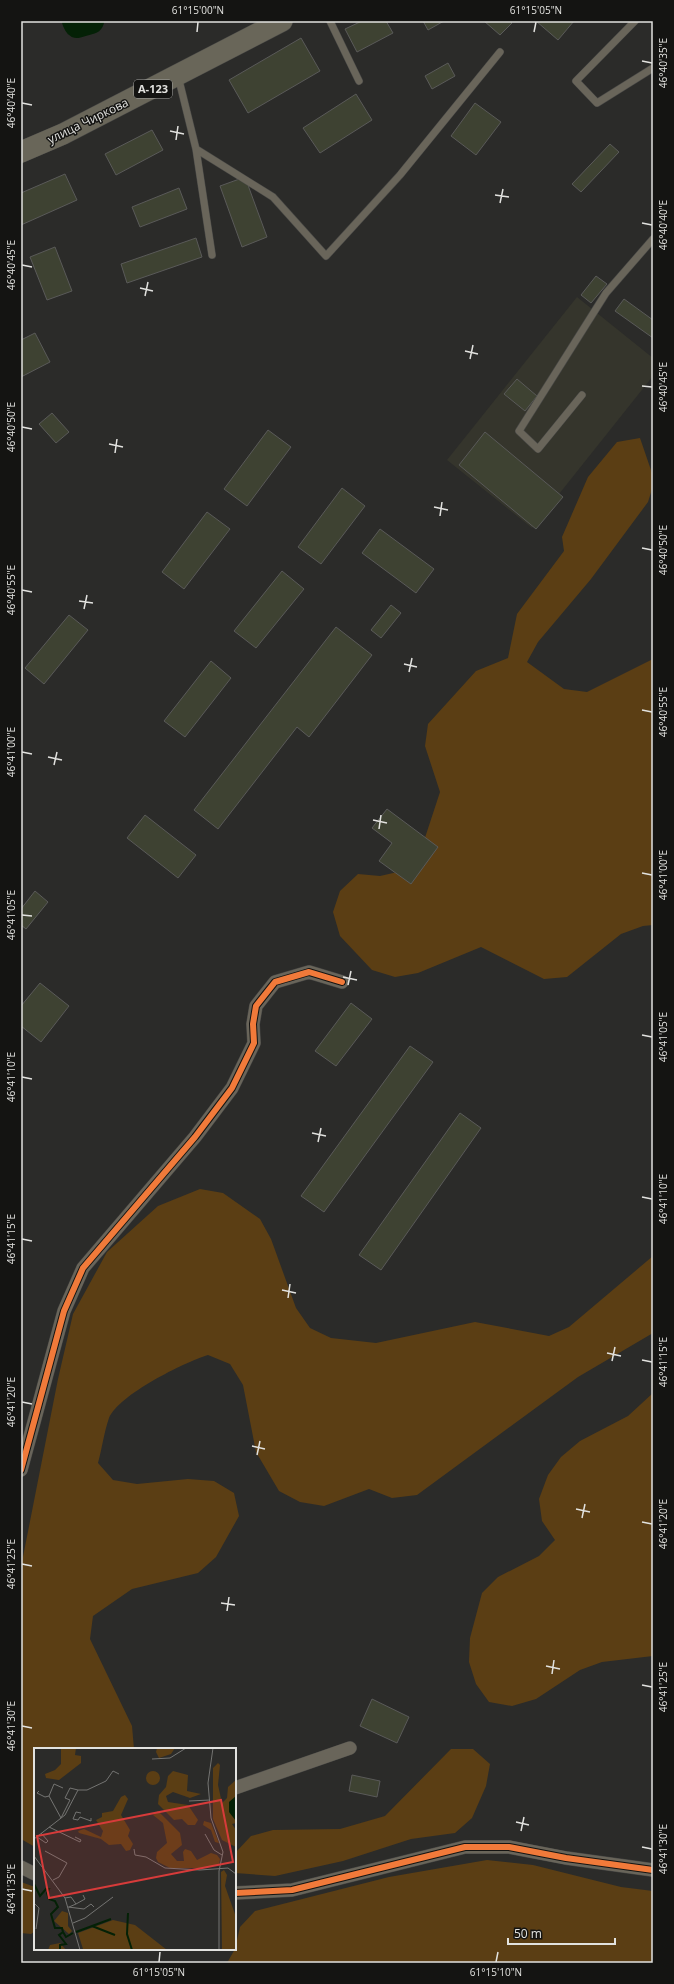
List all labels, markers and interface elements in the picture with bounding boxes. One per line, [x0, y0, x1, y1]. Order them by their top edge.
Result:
text: 61°15'00"N [172, 3, 224, 17]
text: 61°15'05"N [510, 3, 562, 17]
text: 46°40'35"E [656, 38, 670, 88]
text: 46°40'40"E [4, 78, 18, 128]
road number: А-123 [134, 80, 172, 98]
street label: улица Чиркова [44, 94, 131, 147]
text: 46°40'40"E [656, 200, 670, 250]
text: 46°40'45"E [4, 240, 18, 290]
text: 46°40'45"E [656, 362, 670, 412]
text: 46°40'50"E [4, 402, 18, 452]
text: 46°40'50"E [656, 525, 670, 575]
text: 46°40'55"E [4, 565, 18, 615]
text: 46°40'55"E [656, 687, 670, 737]
text: 46°41'00"E [4, 727, 18, 777]
text: 46°41'00"E [656, 850, 670, 900]
text: 46°41'05"E [4, 890, 18, 940]
text: 46°41'05"E [656, 1012, 670, 1062]
text: 46°41'10"E [4, 1052, 18, 1102]
text: 46°41'10"E [656, 1174, 670, 1224]
text: 46°41'15"E [4, 1214, 18, 1264]
text: 46°41'15"E [656, 1337, 670, 1387]
text: 46°41'20"E [4, 1377, 18, 1427]
text: 46°41'20"E [656, 1499, 670, 1549]
text: 46°41'25"E [4, 1539, 18, 1589]
text: 46°41'25"E [656, 1662, 670, 1712]
text: 46°41'30"E [4, 1701, 18, 1751]
inset map [34, 1748, 236, 1950]
text: 46°41'30"E [656, 1824, 670, 1874]
text: 46°41'35"E [4, 1864, 18, 1914]
scale bar [508, 1920, 615, 1946]
text: 50 m [514, 1925, 542, 1942]
text: 61°15'05"N [133, 1965, 185, 1979]
text: 61°15'10"N [470, 1965, 522, 1979]

